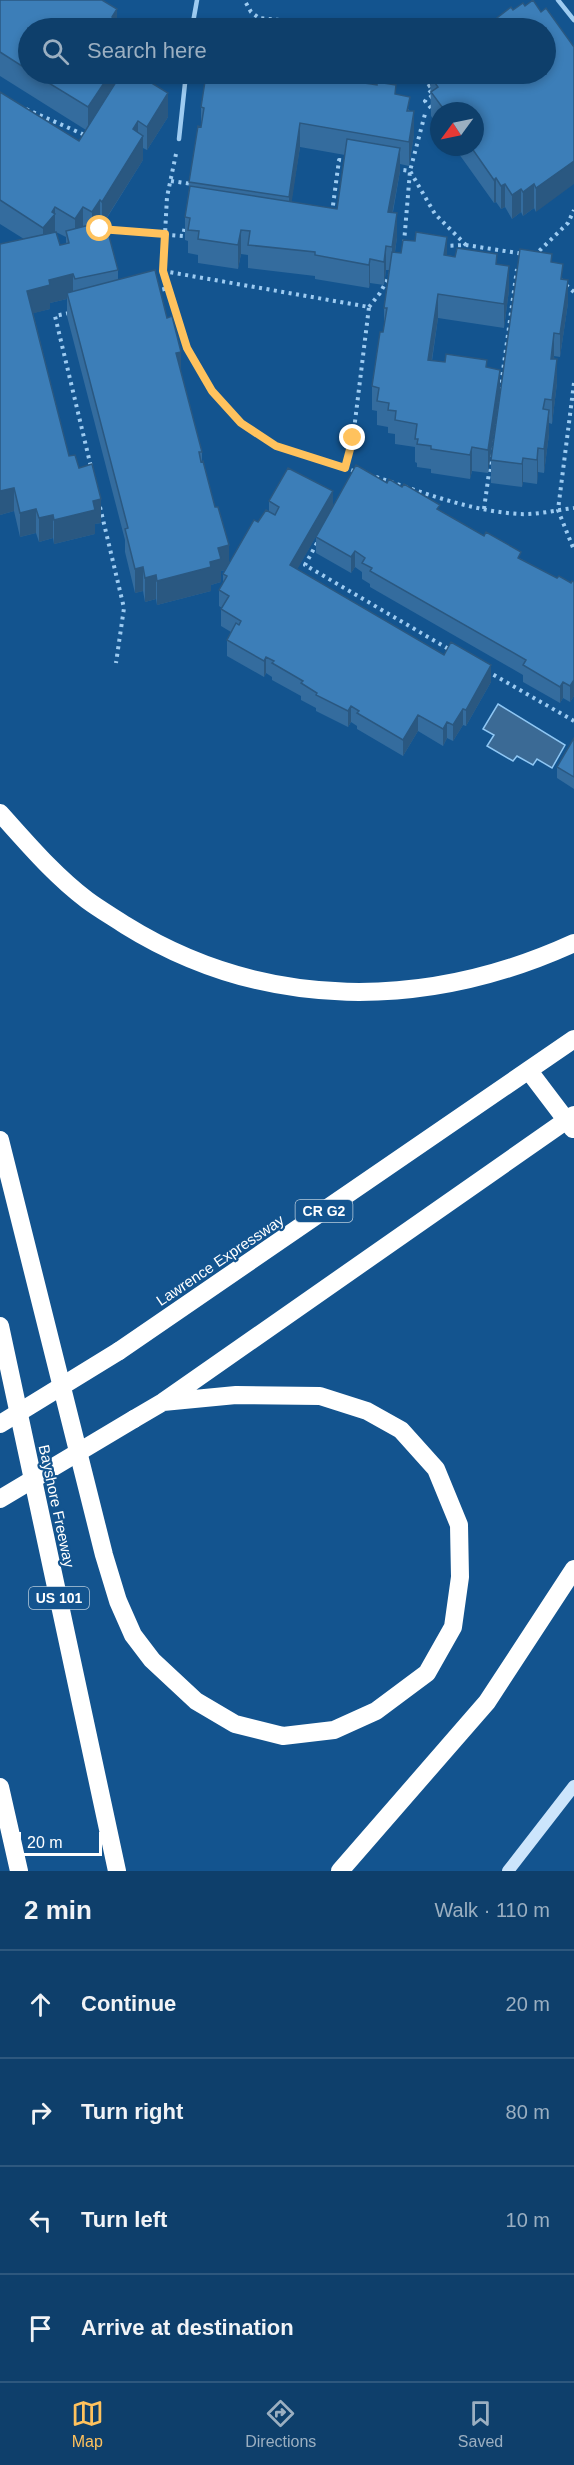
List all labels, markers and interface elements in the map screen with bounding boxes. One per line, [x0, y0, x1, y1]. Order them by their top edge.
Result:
search box [18, 18, 556, 84]
icon: search [39, 35, 72, 68]
text: Search here [87, 38, 207, 63]
north arrow [430, 102, 484, 156]
route start [86, 215, 112, 241]
route end [339, 424, 365, 450]
road number: CR G2 [296, 1200, 352, 1222]
street label: Lawrence Expressway [153, 1211, 287, 1309]
street label: Bayshore Freeway [36, 1443, 78, 1569]
road number: US 101 [29, 1587, 89, 1609]
scale bar [18, 1829, 102, 1856]
text: 20 m [27, 1834, 63, 1851]
text: 2 min [24, 1895, 92, 1925]
text: Walk · 110 m [434, 1899, 550, 1921]
icon: ahead [24, 1988, 57, 2021]
text: Continue [81, 1991, 176, 2016]
text: 20 m [506, 1993, 550, 2015]
icon: right [24, 2096, 57, 2129]
text: Turn right [81, 2099, 183, 2124]
text: 80 m [506, 2101, 550, 2123]
icon: left [24, 2204, 57, 2237]
text: Turn left [81, 2207, 167, 2232]
text: 10 m [506, 2209, 550, 2231]
icon: arrive [24, 2312, 57, 2345]
text: Arrive at destination [81, 2315, 294, 2340]
tab: Map [71, 2397, 104, 2451]
tab: Directions [245, 2397, 316, 2451]
tab: Saved [458, 2397, 503, 2451]

